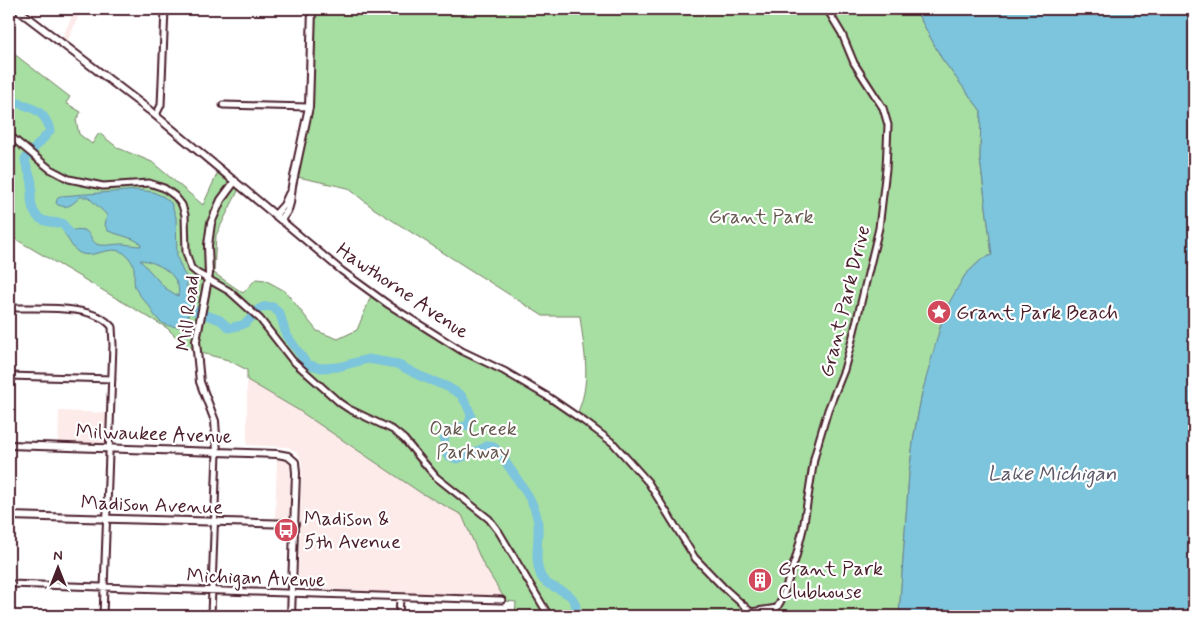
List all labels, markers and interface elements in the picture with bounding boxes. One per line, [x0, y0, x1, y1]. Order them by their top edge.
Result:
park label: Grant Park [708, 204, 814, 231]
street label: Grant Park Drive [814, 223, 877, 380]
street label: Hawthorne Avenue [330, 237, 474, 346]
street label: Mill Road [170, 274, 207, 353]
place icon: Grant Park Beach [926, 299, 952, 325]
place label: Grant Park Beach [956, 300, 1118, 327]
park label: Oak Creek Parkway [429, 416, 517, 466]
street label: Milwaukee Avenue [75, 418, 233, 451]
water label: Lake Michigan [987, 460, 1117, 488]
street label: Madison Avenue [80, 490, 224, 521]
place label: Madison & 5th Avenue [304, 506, 401, 556]
bus stop icon: Madison & 5th Avenue [273, 517, 299, 543]
north arrow [32, 542, 82, 592]
text: N [53, 547, 63, 565]
place label: Grant Park Clubhouse [778, 556, 883, 606]
street label: Michigan Avenue [186, 563, 326, 594]
building icon: Grant Park Clubhouse [747, 567, 773, 593]

